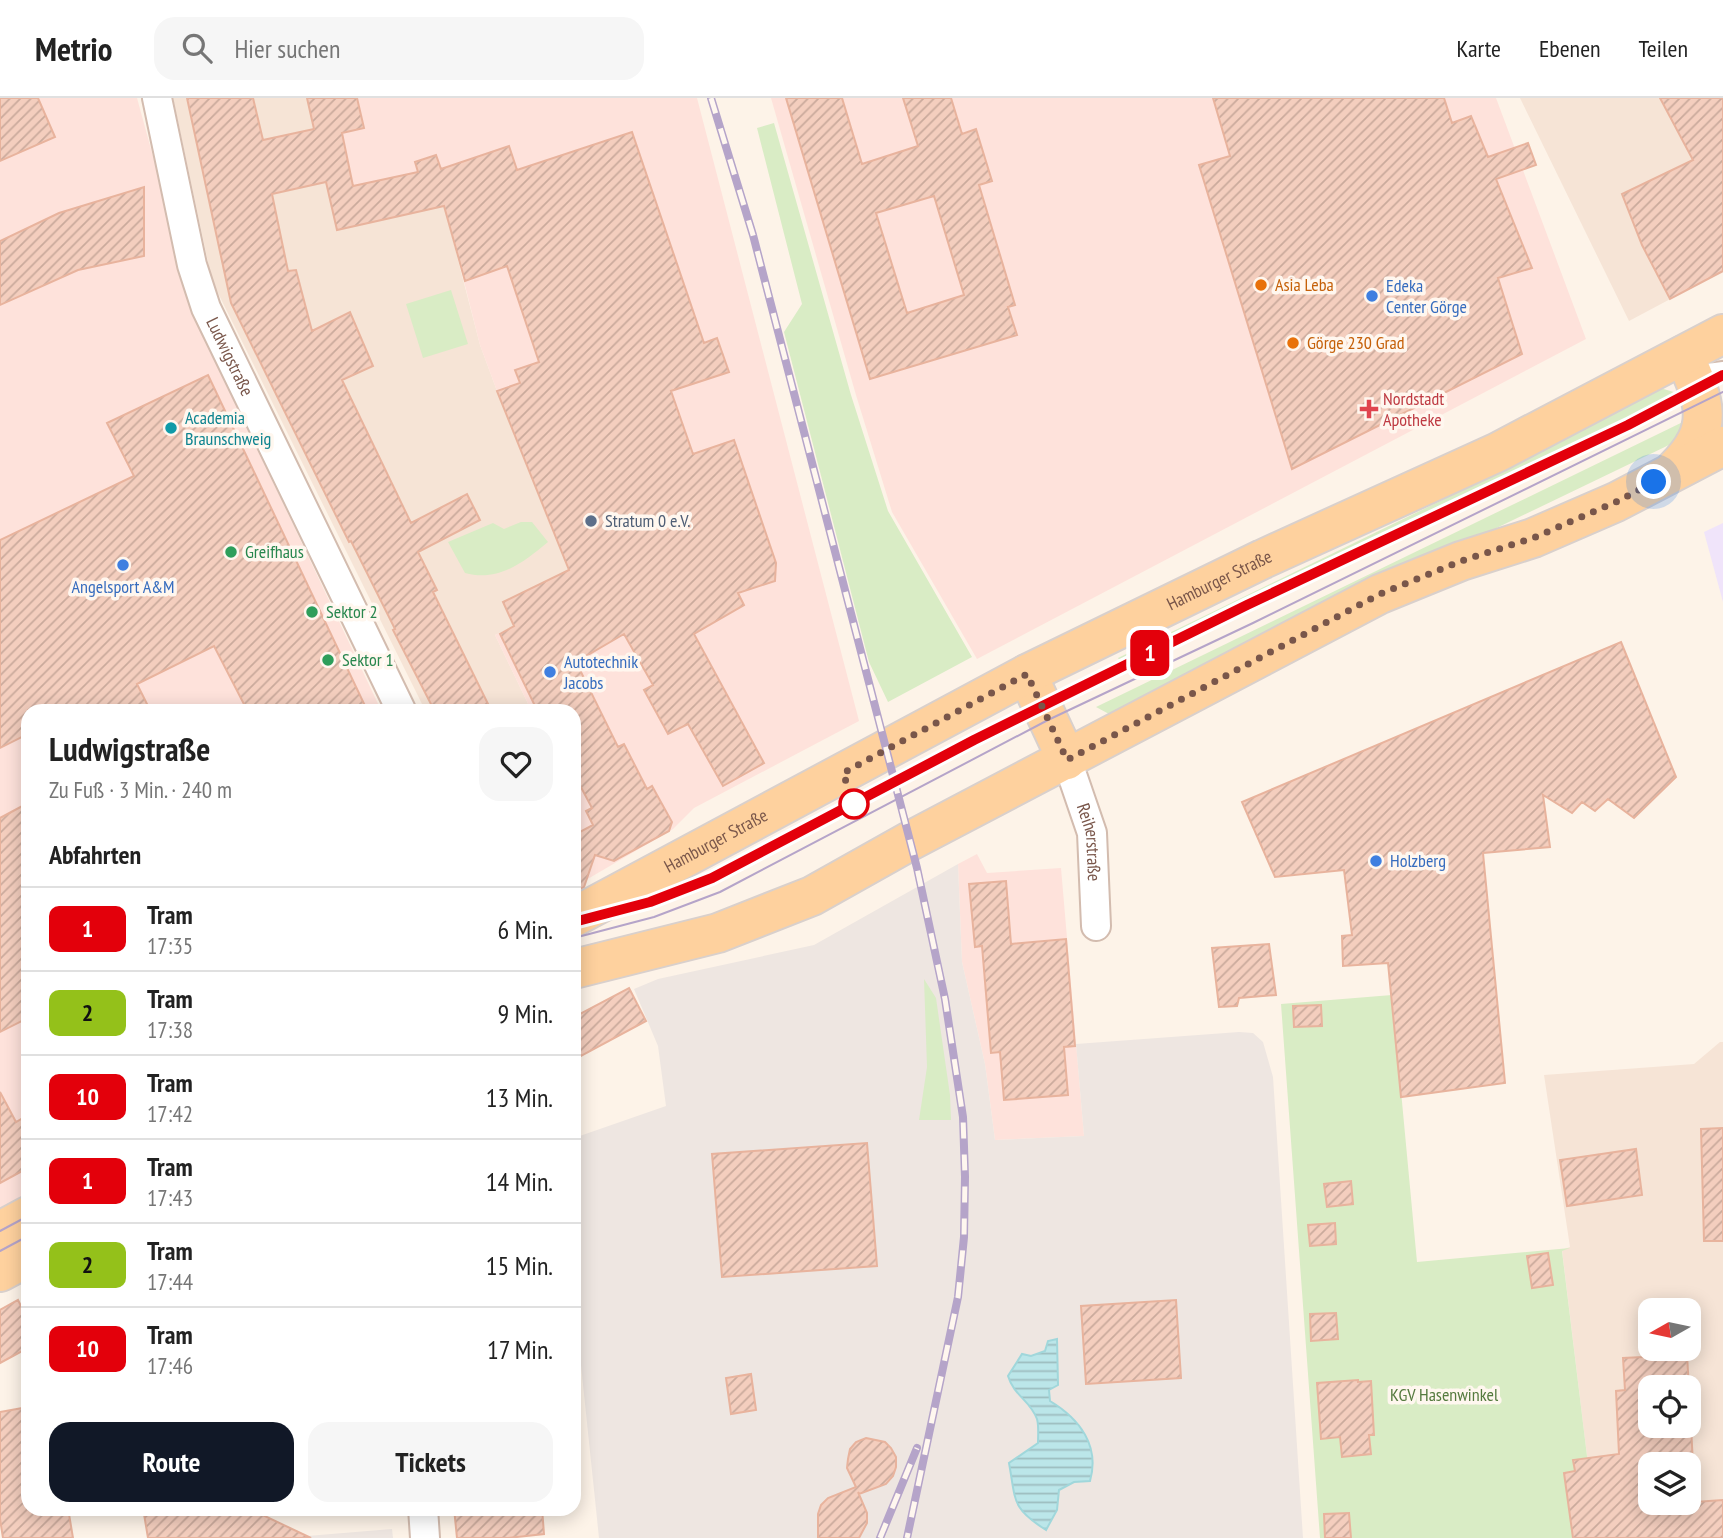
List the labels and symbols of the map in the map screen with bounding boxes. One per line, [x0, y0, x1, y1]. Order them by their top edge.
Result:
place label: Asia Leba [1275, 273, 1334, 296]
place label: Edeka Center Görge [1386, 274, 1467, 318]
marker: Asia Leba [1253, 277, 1269, 293]
marker: Edeka Center Görge [1364, 288, 1380, 304]
street label: Ludwigstraße [201, 313, 259, 400]
place label: Görge 230 Grad [1307, 331, 1405, 354]
marker: Görge 230 Grad [1285, 335, 1301, 351]
place label: Nordstadt Apotheke [1383, 387, 1444, 431]
marker: Nordstadt Apotheke [1361, 401, 1377, 417]
place label: Academia Braunschweig [185, 406, 271, 450]
marker: Academia Braunschweig [163, 420, 179, 436]
your location [1636, 464, 1671, 499]
place label: Stratum 0 e.V. [605, 509, 690, 532]
marker: Stratum 0 e.V. [583, 513, 599, 529]
place label: Greifhaus [245, 540, 304, 563]
marker: Greifhaus [223, 544, 239, 560]
street label: Hamburger Straße [1163, 545, 1275, 615]
marker: Angelsport A&M [115, 557, 131, 573]
place label: Angelsport A&M [72, 575, 174, 598]
place label: Sektor 2 [326, 600, 378, 623]
marker: Sektor 2 [304, 604, 320, 620]
line badge: 1 [1127, 630, 1173, 676]
place label: Sektor 1 [342, 648, 394, 671]
place label: Autotechnik Jacobs [563, 650, 638, 694]
marker: Sektor 1 [320, 652, 336, 668]
marker: Autotechnik Jacobs [542, 664, 558, 680]
unlabelled marker [839, 789, 869, 819]
street label: Reiherstraße [1072, 800, 1106, 882]
street label: Hamburger Straße [660, 803, 771, 878]
place label: Holzberg [1390, 849, 1446, 872]
marker: Holzberg [1368, 853, 1384, 869]
north arrow [1638, 1298, 1701, 1362]
park label: KGV Hasenwinkel [1390, 1383, 1499, 1406]

